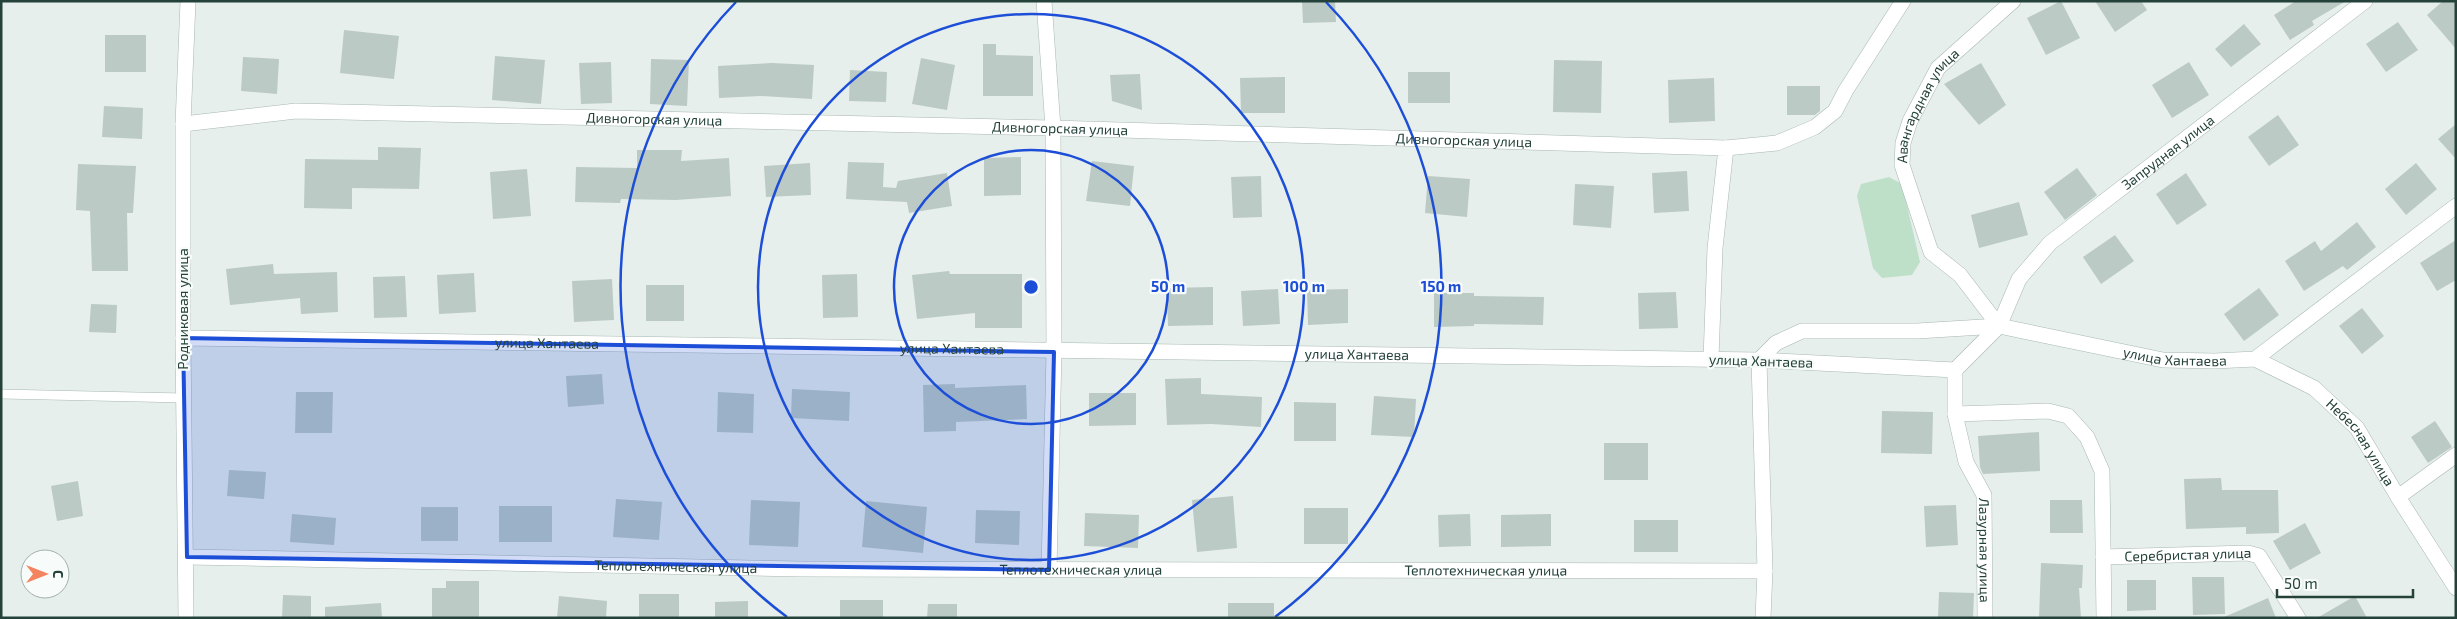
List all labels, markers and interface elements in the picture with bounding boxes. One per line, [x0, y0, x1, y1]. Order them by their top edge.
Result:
street label: Авангардная улица [1893, 44, 1962, 164]
street label: Дивногорская улица [586, 109, 723, 129]
street label: Запрудная улица [2118, 111, 2217, 193]
street label: Дивногорская улица [992, 118, 1128, 138]
street label: Дивногорская улица [1395, 129, 1532, 150]
street label: Родниковая улица [174, 248, 191, 370]
text: 50 m [1151, 277, 1185, 295]
text: 100 m [1283, 277, 1325, 295]
text: 150 m [1421, 277, 1461, 295]
centre of rings [1022, 278, 1040, 296]
street label: улица Хантаева [495, 333, 599, 352]
street label: улица Хантаева [900, 339, 1004, 357]
street label: улица Хантаева [2122, 343, 2227, 369]
street label: улица Хантаева [1305, 345, 1409, 363]
street label: улица Хантаева [1709, 350, 1813, 371]
street label: Небесная улица [2323, 395, 2399, 489]
street label: Лазурная улица [1976, 498, 1994, 603]
street label: Серебристая улица [2124, 544, 2252, 564]
north arrow [20, 549, 70, 599]
street label: Теплотехническая улица [594, 556, 758, 576]
street label: Теплотехническая улица [999, 560, 1162, 578]
street label: Теплотехническая улица [1404, 561, 1567, 579]
scale bar [2277, 566, 2413, 598]
text: С [50, 570, 67, 578]
text: 50 m [2284, 574, 2318, 592]

